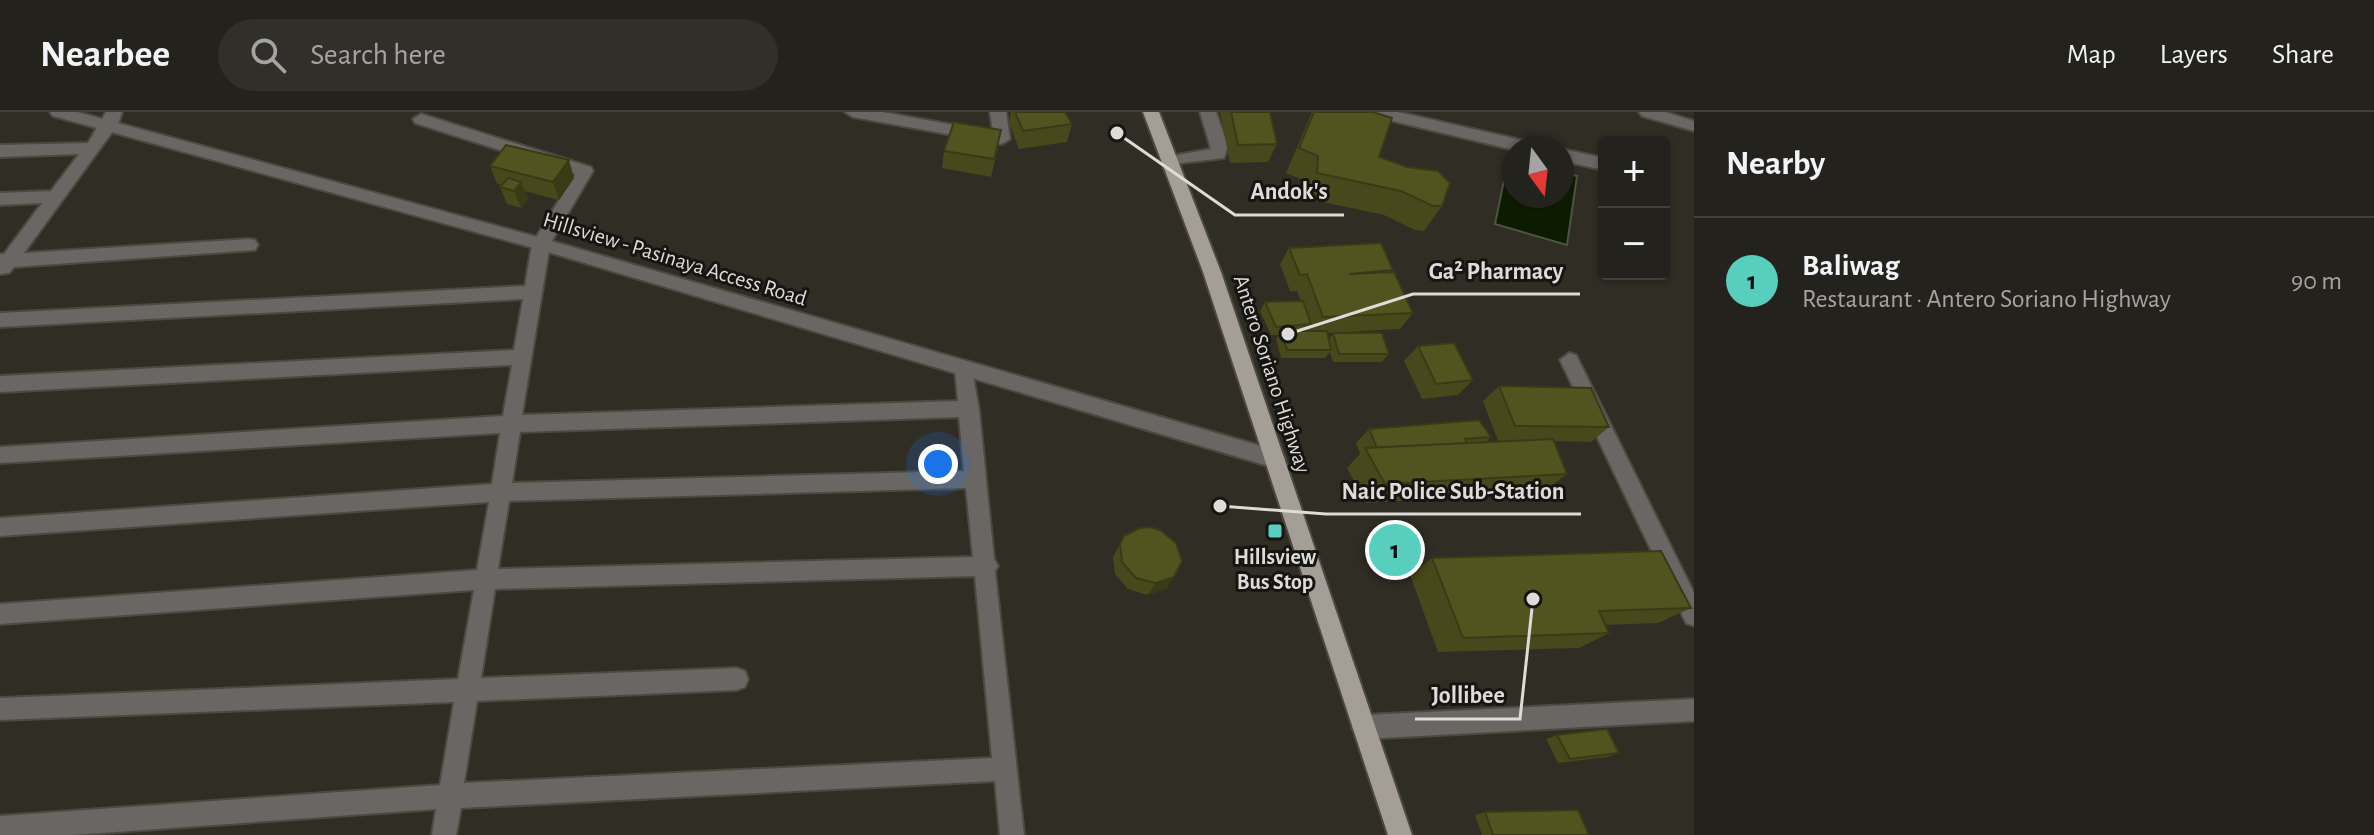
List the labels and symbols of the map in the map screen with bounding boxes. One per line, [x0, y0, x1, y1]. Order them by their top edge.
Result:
north arrow [1502, 136, 1574, 208]
callout: Andok's [1235, 167, 1344, 215]
text: Andok's [1250, 180, 1328, 204]
street label: Hillsview - Pasinaya Access Road [540, 208, 810, 310]
callout: Ga² Pharmacy [1413, 246, 1580, 294]
text: Ga² Pharmacy [1429, 260, 1564, 284]
street label: Antero Soriano Highway [1230, 272, 1315, 476]
your location [918, 444, 958, 484]
callout: Naic Police Sub-Station [1326, 466, 1581, 514]
text: Naic Police Sub-Station [1342, 480, 1564, 504]
pin: 1 [1369, 520, 1421, 580]
marker: Hillsview Bus Stop [1266, 522, 1284, 540]
place label: Hillsview Bus Stop [1234, 546, 1317, 593]
callout: Jollibee [1415, 671, 1520, 719]
text: Jollibee [1431, 684, 1505, 708]

